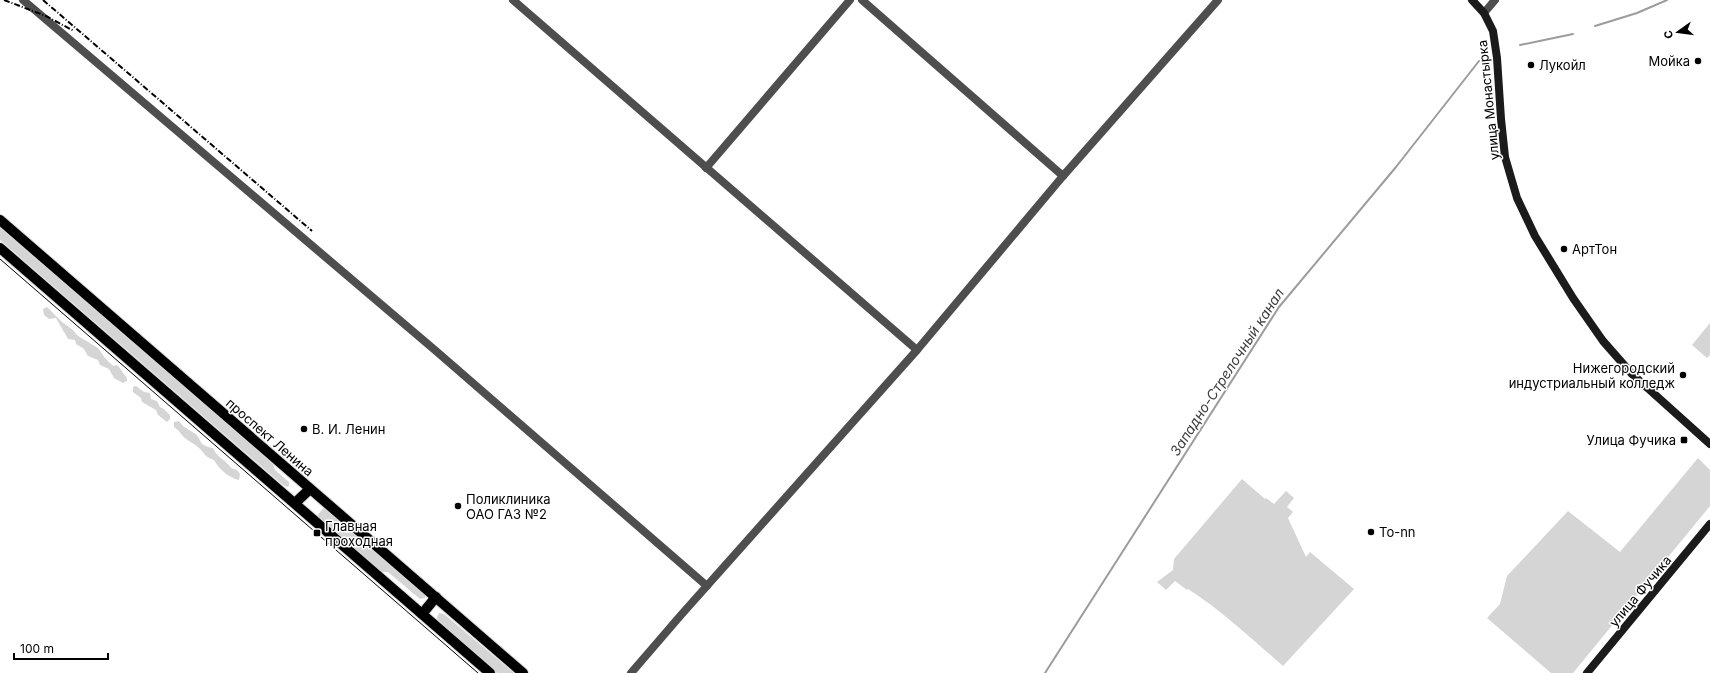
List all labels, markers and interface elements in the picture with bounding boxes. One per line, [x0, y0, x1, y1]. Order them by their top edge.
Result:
north arrow [1658, 12, 1698, 52]
text: С [1661, 29, 1676, 40]
street label: улица Монастырка [1474, 39, 1502, 161]
place label: Мойка [1648, 53, 1690, 69]
marker: Мойка [1693, 56, 1703, 66]
place label: Лукойл [1539, 57, 1586, 73]
marker: Лукойл [1526, 60, 1536, 70]
place label: АртТон [1572, 241, 1617, 257]
marker: АртТон [1559, 244, 1569, 254]
water label: Западно-Стрелочный канал [1166, 285, 1287, 459]
place label: Нижегородский индустриальный колледж [1509, 360, 1675, 391]
marker: Нижегородский индустриальный колледж [1678, 370, 1688, 380]
street label: проспект Ленина [223, 395, 317, 479]
place label: В. И. Ленин [312, 421, 385, 437]
marker: В. И. Ленин [299, 424, 309, 434]
place label: Улица Фучика [1586, 432, 1676, 448]
marker: Улица Фучика [1679, 435, 1689, 445]
place label: Поликлиника ОАО ГАЗ №2 [466, 491, 551, 522]
marker: Поликлиника ОАО ГАЗ №2 [453, 501, 463, 511]
place label: Главная проходная [325, 518, 393, 549]
place label: To-nn [1379, 524, 1416, 540]
marker: To-nn [1366, 527, 1376, 537]
marker: Главная проходная [312, 528, 322, 538]
street label: улица Фучика [1606, 552, 1674, 630]
scale bar [14, 635, 108, 661]
text: 100 m [20, 641, 54, 656]

